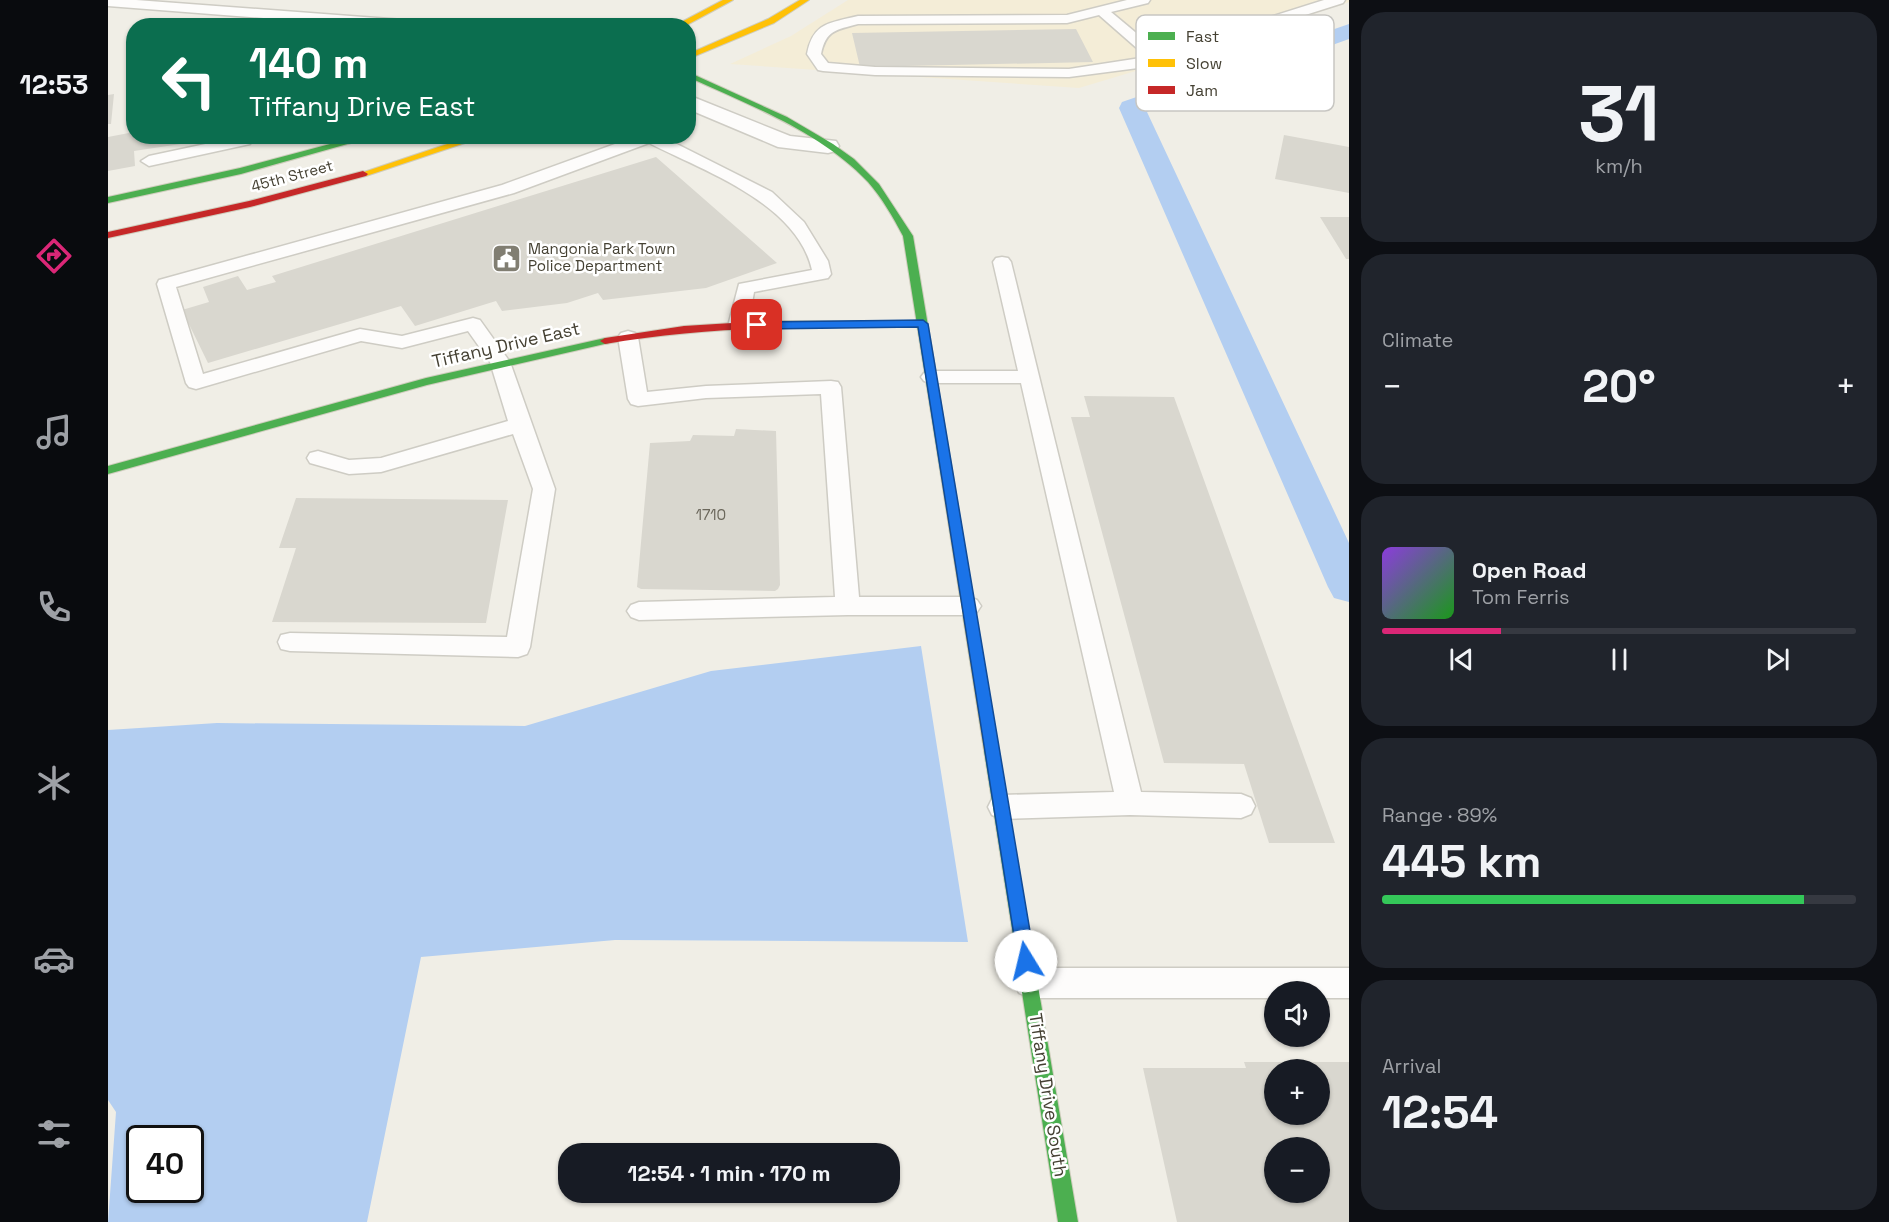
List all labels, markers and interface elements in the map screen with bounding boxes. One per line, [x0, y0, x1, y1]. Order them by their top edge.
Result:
legend [1136, 15, 1334, 111]
text: Fast [1186, 26, 1219, 47]
text: 140 m [249, 37, 368, 90]
icon: left [150, 42, 228, 120]
text: Slow [1186, 53, 1222, 74]
text: 31 [1578, 64, 1660, 164]
text: 12:53 [20, 67, 88, 102]
text: Jam [1186, 80, 1218, 101]
text: Tiffany Drive East [249, 89, 476, 124]
text: km/h [1595, 153, 1643, 179]
street label: 45th Street [249, 155, 335, 196]
icon: directions [33, 235, 75, 277]
place label: Mangonia Park Town Police Department [528, 239, 675, 275]
public building icon: Mangonia Park Town Police Department [491, 242, 523, 274]
pin [731, 299, 782, 350]
icon: arrive [740, 308, 773, 341]
street label: Tiffany Drive East [430, 316, 582, 373]
text: Climate [1382, 327, 1453, 353]
text: 20° [1582, 358, 1656, 415]
text: − [1382, 366, 1402, 408]
text: + [1836, 366, 1856, 408]
icon: music [33, 411, 75, 453]
house number: 1710 [696, 505, 726, 524]
text: Open Road [1472, 556, 1587, 584]
text: Tom Ferris [1472, 584, 1570, 610]
icon: phone [33, 586, 75, 628]
icon: previous [1445, 643, 1478, 676]
icon: pause [1603, 643, 1636, 676]
icon: next [1761, 643, 1794, 676]
icon: climate [33, 762, 75, 804]
text: Range · 89% [1382, 802, 1497, 828]
text: 445 km [1382, 833, 1541, 890]
position arrow [994, 929, 1058, 993]
icon: car [33, 938, 75, 980]
map controls [1264, 981, 1330, 1203]
button: sound [1264, 981, 1330, 1047]
street label: Tiffany Drive South [1024, 1011, 1073, 1178]
text: Arrival [1382, 1053, 1441, 1079]
button: + [1264, 1059, 1330, 1125]
text: 12:54 [1382, 1084, 1498, 1141]
icon: filters [33, 1113, 75, 1155]
speed limit sign: 40 [126, 1125, 204, 1203]
button: − [1264, 1137, 1330, 1203]
text: 12:54 · 1 min · 170 m [627, 1159, 831, 1187]

